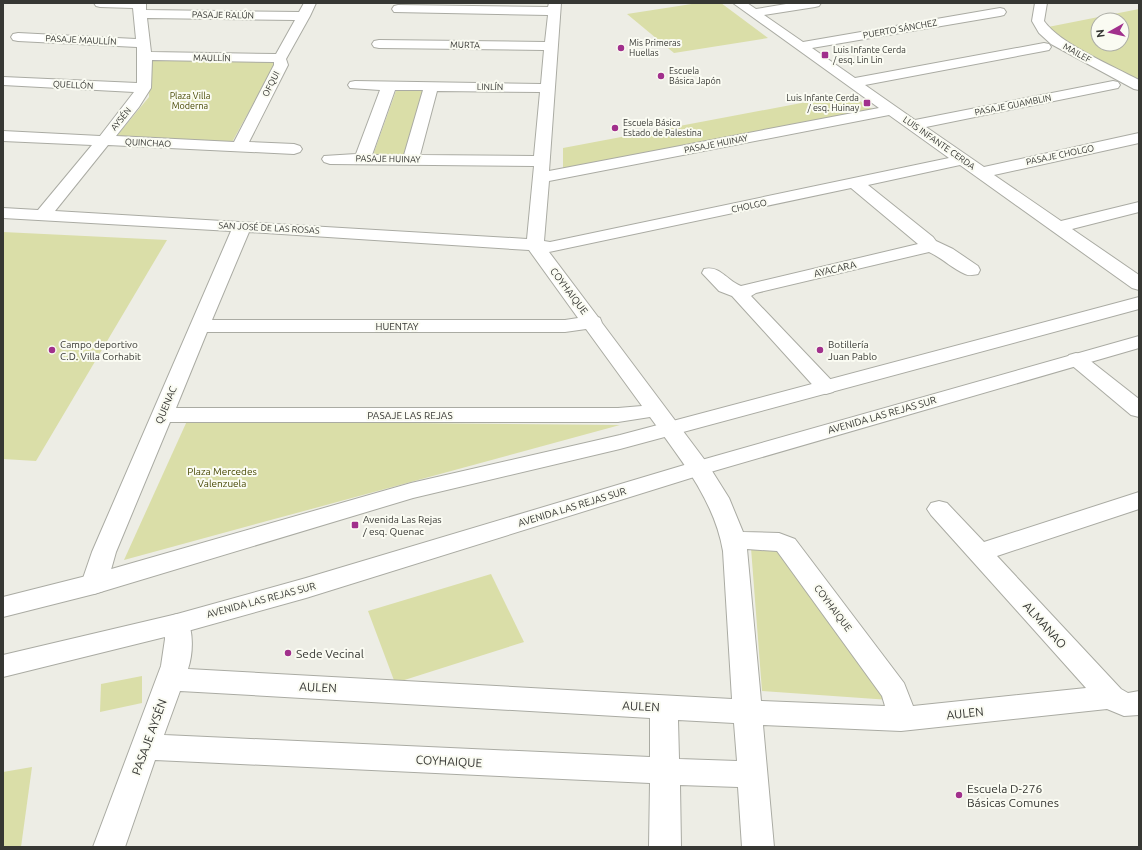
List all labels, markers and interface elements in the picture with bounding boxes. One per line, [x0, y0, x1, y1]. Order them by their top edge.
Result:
street label: PASAJE RALÚN [192, 7, 254, 21]
north arrow [1090, 12, 1130, 52]
street label: PUERTO SÁNCHEZ [862, 16, 938, 40]
text: N [1094, 28, 1107, 38]
street label: PASAJE MAULLÍN [45, 31, 117, 47]
place label: Mis Primeras Huellas [629, 38, 681, 58]
street label: MURTA [450, 40, 480, 50]
street label: MAILEF [1061, 41, 1093, 65]
marker: Mis Primeras Huellas [616, 43, 626, 53]
place label: Luis Infante Cerda / esq. Lin Lin [832, 45, 906, 65]
marker: Luis Infante Cerda / esq. Lin Lin [820, 50, 830, 60]
street label: MAULLÍN [193, 51, 231, 63]
place label: Escuela Básica Japón [669, 66, 721, 86]
street label: OFQUI [260, 70, 282, 98]
marker: Escuela Básica Japón [656, 71, 666, 81]
street label: QUELLÓN [53, 77, 94, 91]
street label: LINLÍN [477, 80, 503, 92]
park label: Plaza Villa Moderna [170, 91, 210, 111]
place label: Luis Infante Cerda / esq. Huinay [786, 93, 860, 113]
street label: PASAJE GUAMBLIN [974, 93, 1052, 117]
marker: Luis Infante Cerda / esq. Huinay [862, 98, 872, 108]
street label: AYSÉN [107, 104, 133, 132]
street label: LUIS INFANTE CERDA [901, 114, 977, 172]
place label: Escuela Básica Estado de Palestina [623, 118, 702, 138]
marker: Escuela Básica Estado de Palestina [610, 123, 620, 133]
street label: PASAJE HUINAY [683, 133, 750, 155]
street label: QUINCHAO [125, 137, 171, 149]
street label: PASAJE CHOLGO [1025, 143, 1095, 167]
street label: PASAJE HUINAY [355, 153, 421, 165]
street label: CHOLGO [730, 197, 768, 215]
street label: SAN JOSÉ DE LAS ROSAS [218, 218, 320, 236]
street label: AYACARA [813, 259, 858, 279]
street label: COYHAIQUE [548, 266, 590, 317]
street label: HUENTAY [375, 321, 419, 332]
place label: Campo deportivo C.D. Villa Corhabit [60, 339, 141, 362]
place label: Botillería Juan Pablo [828, 339, 877, 362]
marker: Campo deportivo C.D. Villa Corhabit [47, 345, 57, 355]
marker: Botillería Juan Pablo [815, 345, 825, 355]
street label: QUENAC [153, 384, 179, 426]
street label: AVENIDA LAS REJAS SUR [826, 394, 938, 436]
street label: PASAJE LAS REJAS [367, 410, 453, 421]
park label: Plaza Mercedes Valenzuela [187, 466, 257, 489]
street label: AVENIDA LAS REJAS SUR [517, 485, 627, 529]
place label: Avenida Las Rejas / esq. Quenac [362, 514, 442, 537]
marker: Avenida Las Rejas / esq. Quenac [350, 520, 360, 530]
street label: AVENIDA LAS REJAS SUR [205, 580, 317, 620]
street label: COYHAIQUE [812, 583, 854, 634]
street label: ALMANAO [1021, 599, 1069, 651]
place label: Sede Vecinal [296, 647, 364, 660]
marker: Sede Vecinal [283, 648, 293, 658]
street label: AULEN [299, 680, 337, 694]
street label: PASAJE AYSÉN [129, 697, 169, 777]
street label: AULEN [622, 699, 660, 713]
street label: AULEN [946, 705, 984, 721]
street label: COYHAIQUE [415, 753, 483, 769]
place label: Escuela D-276 Básicas Comunes [967, 782, 1059, 809]
marker: Escuela D-276 Básicas Comunes [954, 790, 964, 800]

